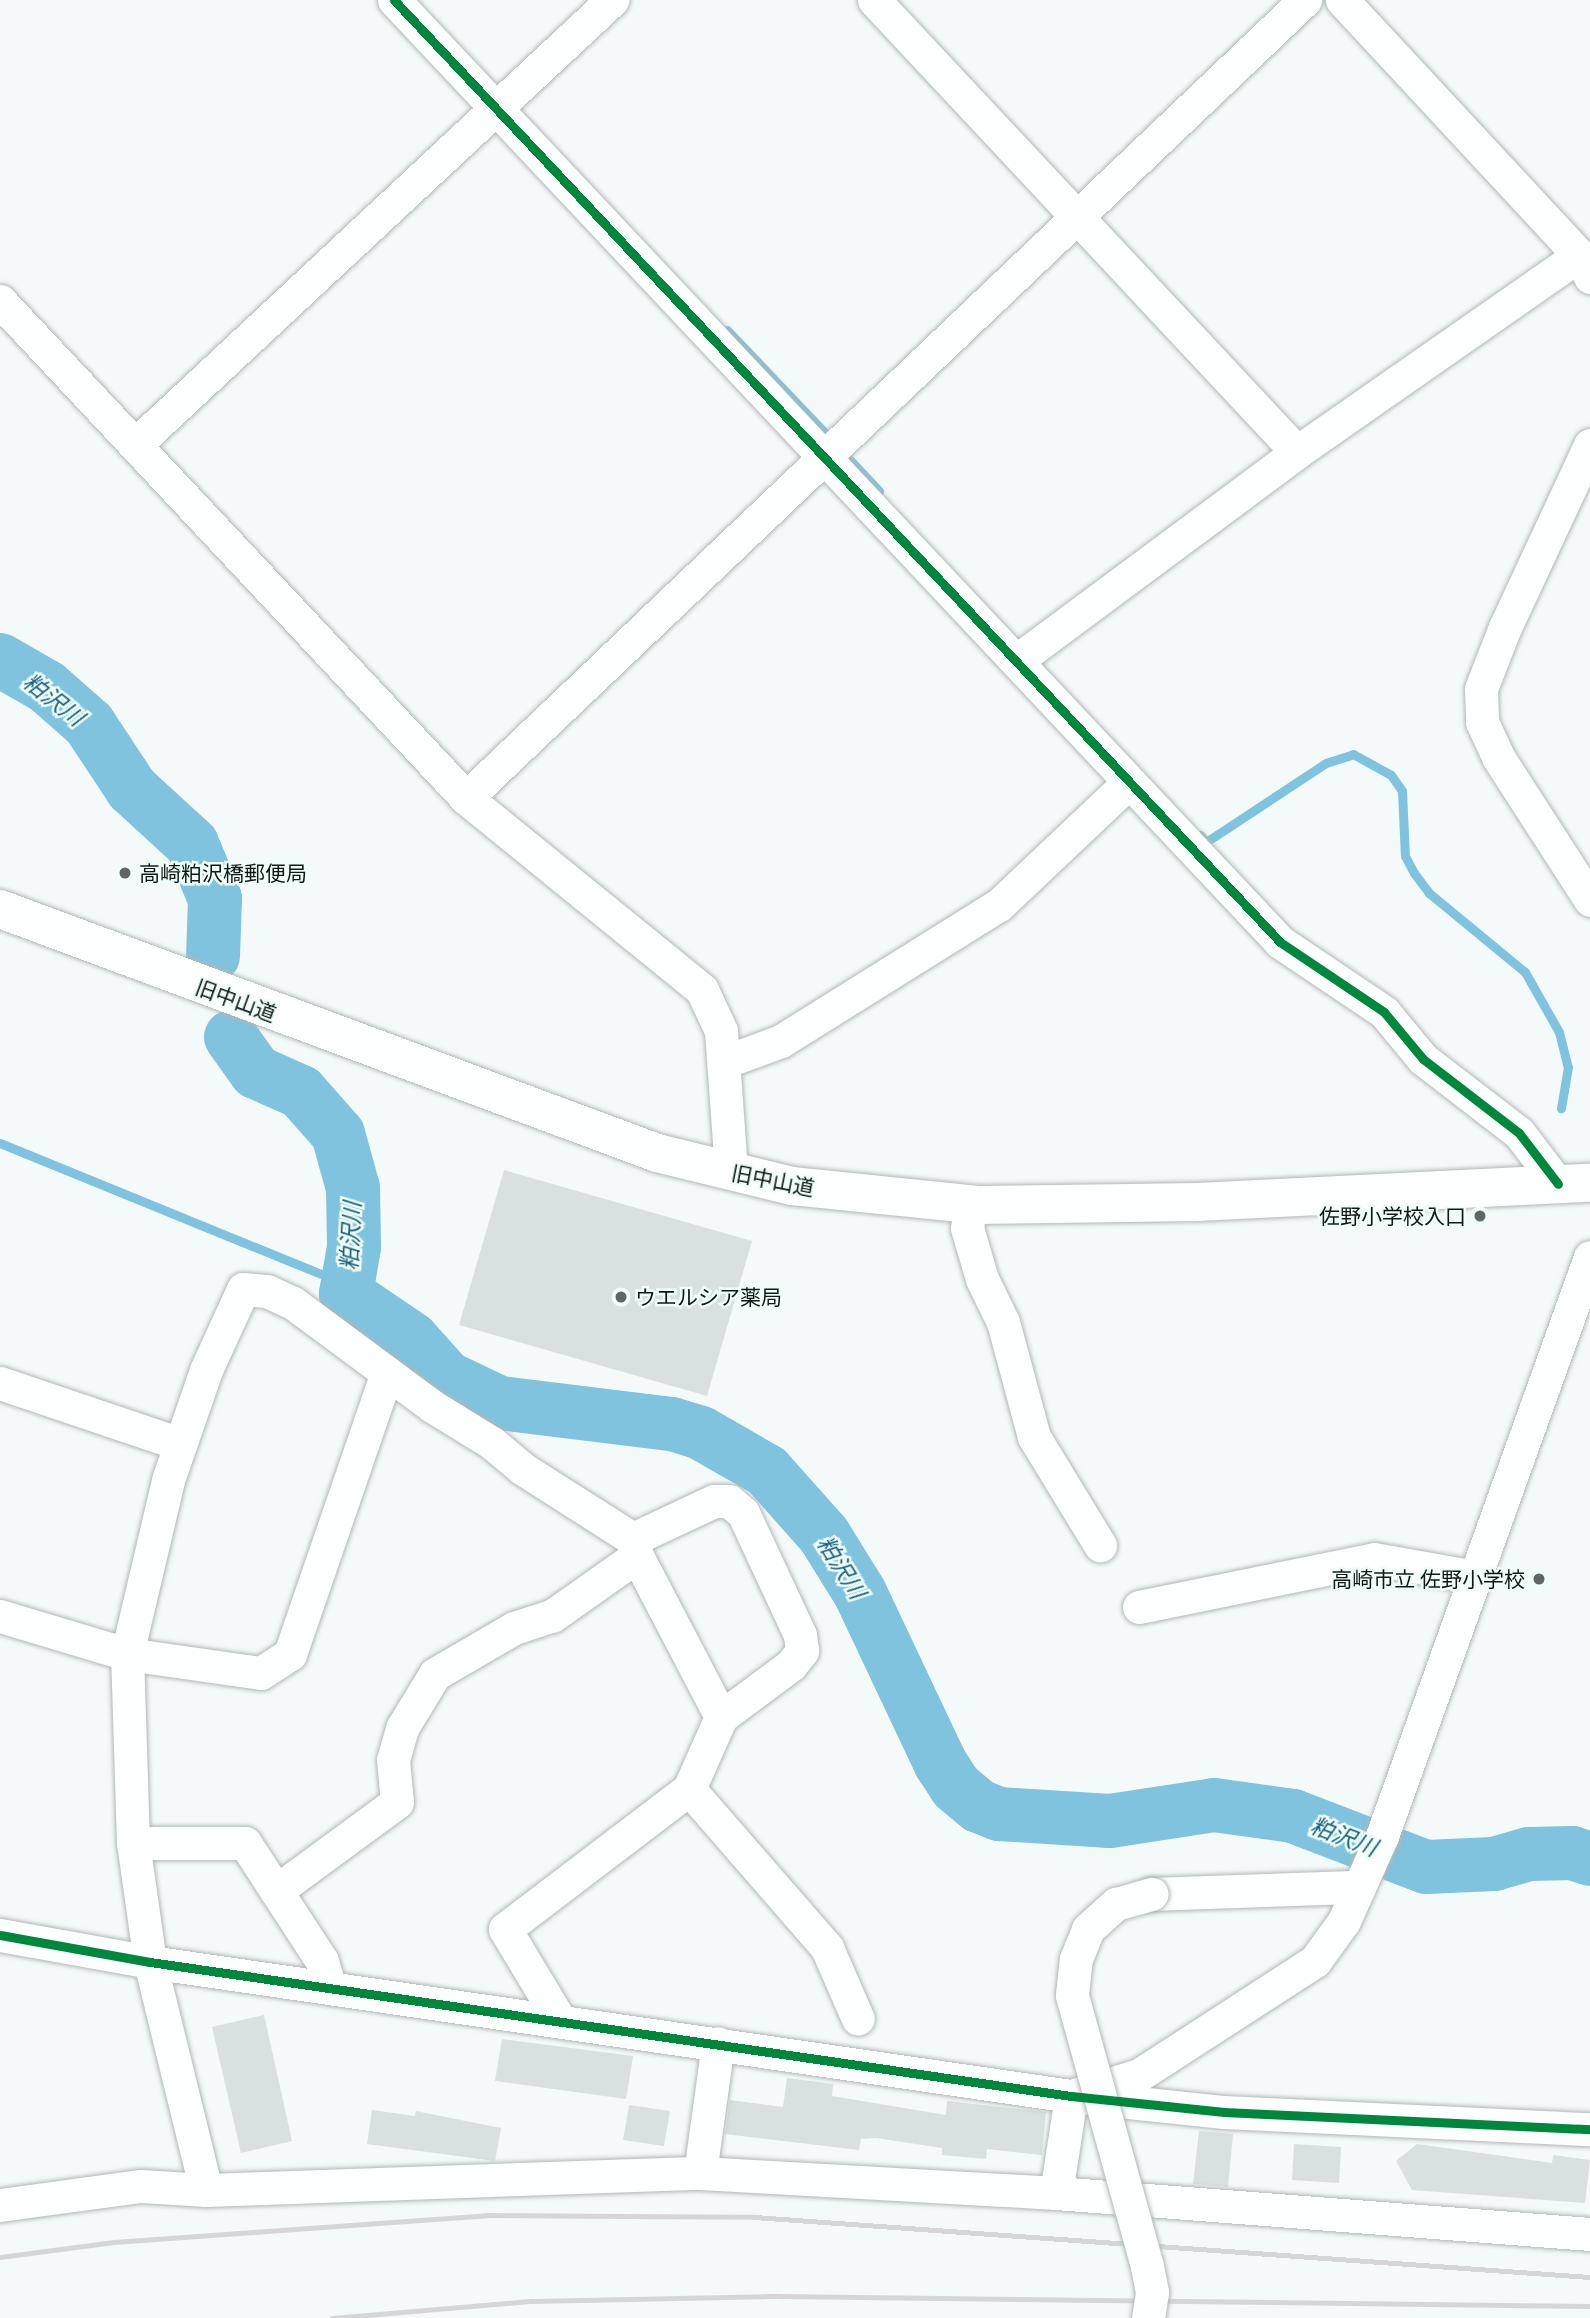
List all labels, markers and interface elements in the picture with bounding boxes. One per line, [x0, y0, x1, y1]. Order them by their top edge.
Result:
water label: 粕沢川 [18, 667, 90, 731]
place label: 高崎粕沢橋郵便局 [139, 860, 307, 886]
marker: 高崎粕沢橋郵便局 [117, 865, 133, 881]
street label: 旧中山道 [192, 974, 280, 1026]
street label: 旧中山道 [729, 1160, 817, 1200]
water label: 粕沢川 [334, 1201, 366, 1271]
place label: 佐野小学校入口 [1319, 1203, 1466, 1229]
marker: 佐野小学校入口 [1472, 1208, 1488, 1224]
place label: ウエルシア薬局 [635, 1284, 782, 1310]
marker: ウエルシア薬局 [613, 1289, 629, 1305]
water label: 粕沢川 [812, 1530, 872, 1604]
place label: 高崎市立 佐野小学校 [1331, 1566, 1525, 1592]
marker: 高崎市立 佐野小学校 [1531, 1571, 1547, 1587]
water label: 粕沢川 [1307, 1811, 1381, 1861]

